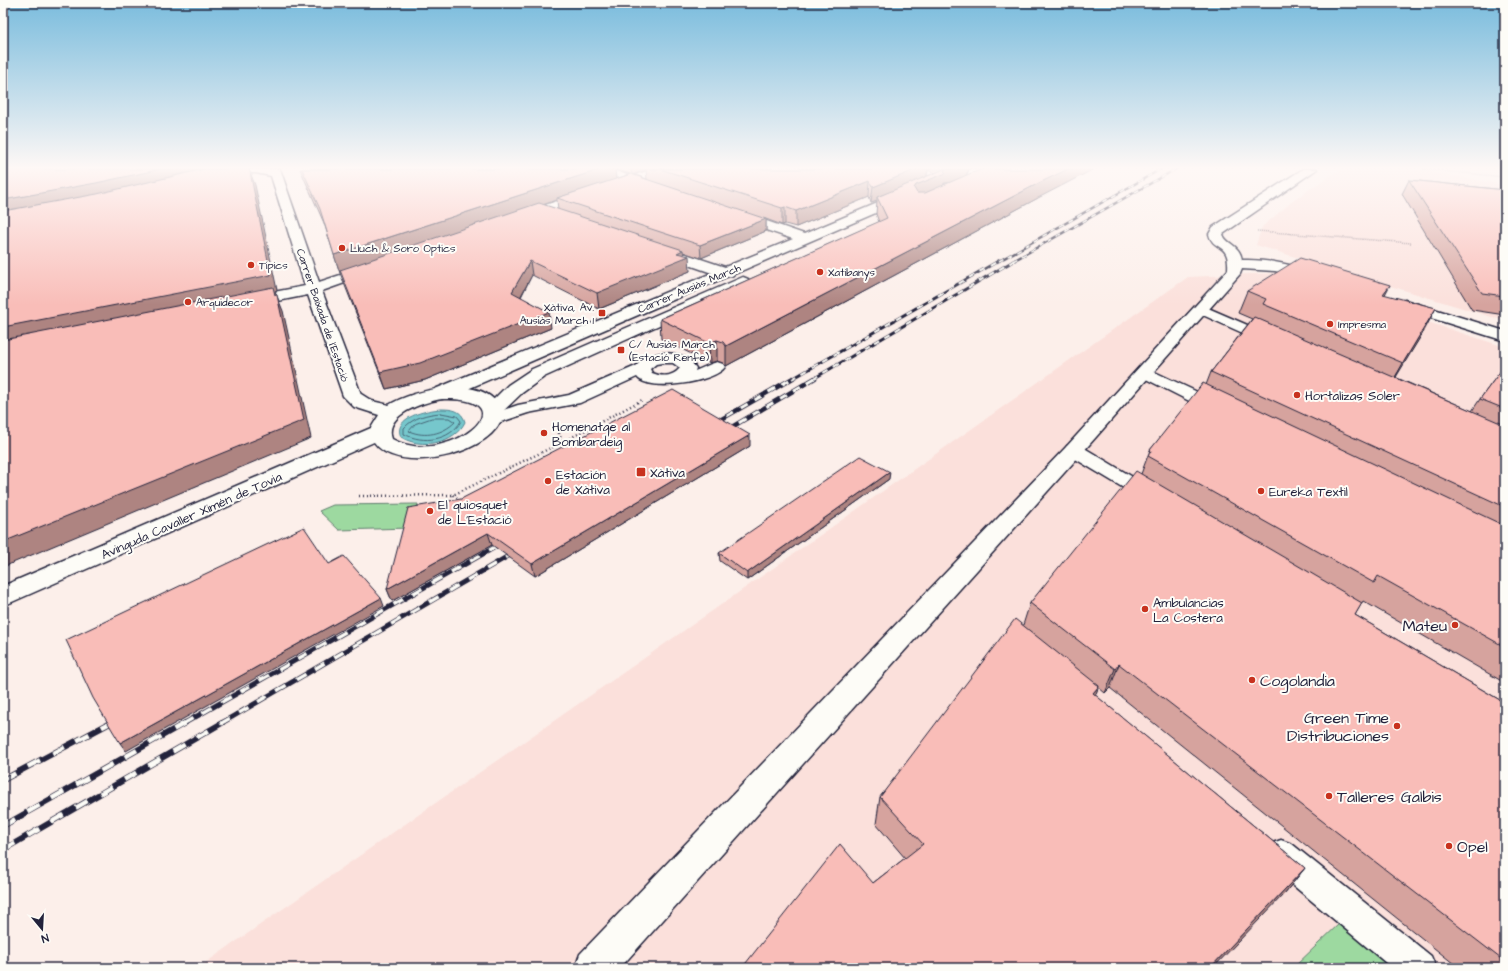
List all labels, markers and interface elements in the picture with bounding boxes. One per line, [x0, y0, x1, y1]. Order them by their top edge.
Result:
place label: Lluch & Soro Optics [350, 241, 456, 256]
marker: Lluch & Soro Optics [337, 243, 347, 253]
street label: Carrer Baixada de l'Estació [293, 247, 353, 384]
place label: Tipics [259, 258, 288, 273]
marker: Tipics [246, 260, 256, 270]
street label: Carrer Ausiàs March [635, 260, 743, 317]
place label: Xatibanys [828, 265, 876, 281]
marker: Xatibanys [815, 267, 825, 277]
place label: Arquidecor [196, 295, 253, 310]
marker: Arquidecor [183, 297, 193, 307]
place label: Xàtiva, Av. Ausiàs March 1 [520, 300, 595, 328]
marker: Xàtiva, Av. Ausiàs March 1 [597, 308, 607, 318]
place label: Impresma [1338, 317, 1386, 332]
marker: Impresma [1325, 319, 1335, 329]
place label: C/ Ausiàs March (Estació Renfe) [629, 337, 715, 365]
marker: C/ Ausiàs March (Estació Renfe) [616, 345, 626, 355]
place label: Hortalizas Soler [1305, 387, 1400, 405]
marker: Hortalizas Soler [1292, 390, 1302, 400]
place label: Homenatge al Bombardeig [552, 418, 630, 452]
marker: Homenatge al Bombardeig [539, 428, 549, 438]
place label: Xàtiva [650, 464, 685, 482]
place label: Estación de Xàtiva [556, 466, 610, 499]
marker: Xàtiva [635, 466, 647, 478]
street label: Avinguda Cavaller Ximén de Tovia [98, 468, 285, 565]
marker: Estación de Xàtiva [543, 476, 553, 486]
place label: Eureka Textil [1269, 483, 1348, 501]
marker: Eureka Textil [1256, 486, 1266, 496]
place label: El quiosquet de L'Estació [438, 496, 512, 529]
marker: El quiosquet de L'Estació [425, 506, 435, 516]
place label: Ambulancias La Costera [1153, 594, 1224, 627]
marker: Ambulancias La Costera [1140, 604, 1150, 614]
place label: Mateu [1402, 615, 1447, 637]
marker: Mateu [1450, 620, 1460, 630]
place label: Cogolandia [1260, 670, 1335, 693]
marker: Cogolandia [1247, 675, 1257, 685]
place label: Green Time Distribuciones [1287, 707, 1389, 747]
marker: Green Time Distribuciones [1392, 721, 1402, 731]
place label: Talleres Galbis [1337, 786, 1442, 808]
marker: Talleres Galbis [1324, 791, 1334, 801]
place label: Opel [1457, 836, 1488, 858]
marker: Opel [1444, 841, 1454, 851]
north arrow [22, 909, 62, 949]
text: N [39, 930, 51, 946]

